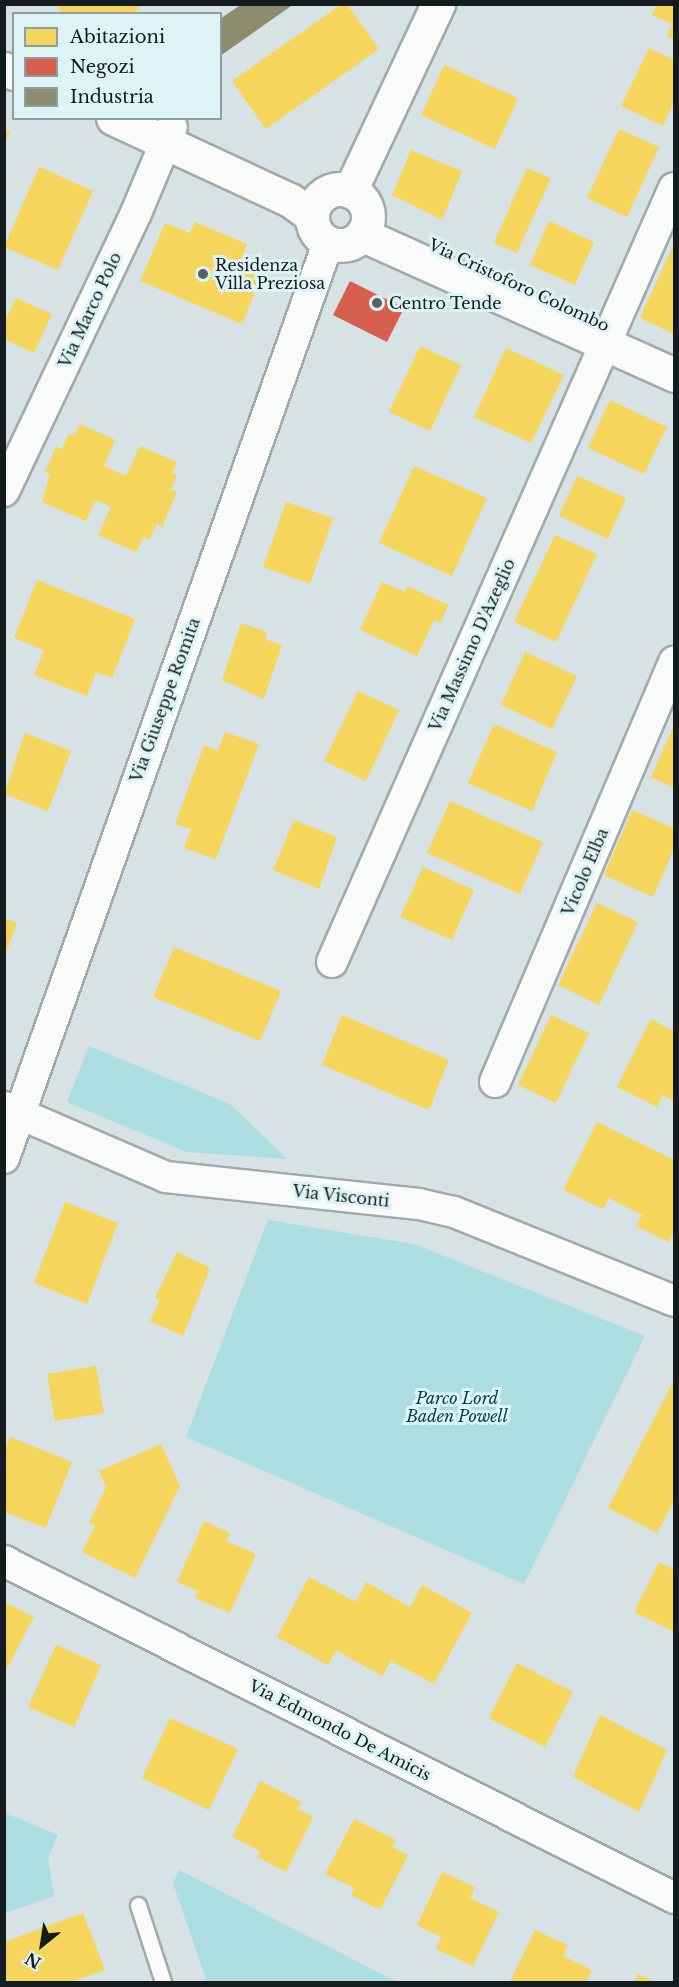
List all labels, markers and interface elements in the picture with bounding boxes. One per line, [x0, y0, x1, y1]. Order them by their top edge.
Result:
legend [12, 12, 222, 120]
text: Abitazioni [70, 26, 165, 48]
text: Negozi [70, 56, 135, 78]
text: Industria [70, 86, 154, 108]
street label: Via Cristoforo Colombo [425, 235, 613, 335]
street label: Via Marco Polo [55, 249, 125, 371]
place label: Residenza Villa Preziosa [215, 255, 325, 293]
marker: Residenza Villa Preziosa [196, 267, 210, 281]
place label: Centro Tende [389, 293, 502, 313]
marker: Centro Tende [370, 296, 384, 310]
street label: Via Massimo D'Azeglio [425, 556, 519, 734]
street label: Via Giuseppe Romita [126, 615, 204, 785]
street label: Vicolo Elba [558, 825, 612, 919]
street label: Via Visconti [291, 1181, 391, 1211]
park label: Parco Lord Baden Powell [406, 1388, 508, 1426]
street label: Via Edmondo De Amicis [245, 1675, 435, 1785]
north arrow [12, 1915, 72, 1975]
text: N [21, 1948, 45, 1973]

